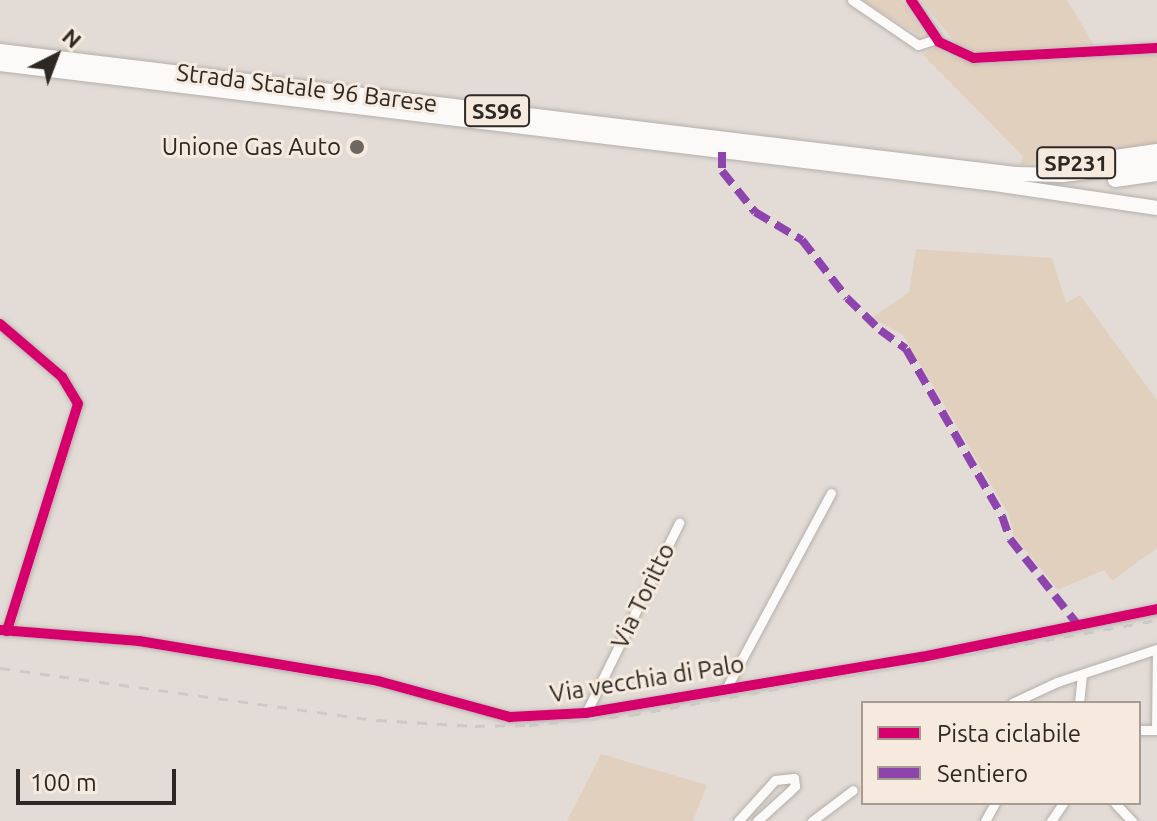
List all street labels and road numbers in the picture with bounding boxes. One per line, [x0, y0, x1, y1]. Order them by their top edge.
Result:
street label: Strada Statale 96 Barese [175, 58, 439, 118]
road number: SS96 [463, 93, 531, 129]
road number: SP231 [1036, 145, 1116, 181]
street label: Via Toritto [605, 539, 681, 653]
street label: Via vecchia di Palo [548, 649, 746, 709]

